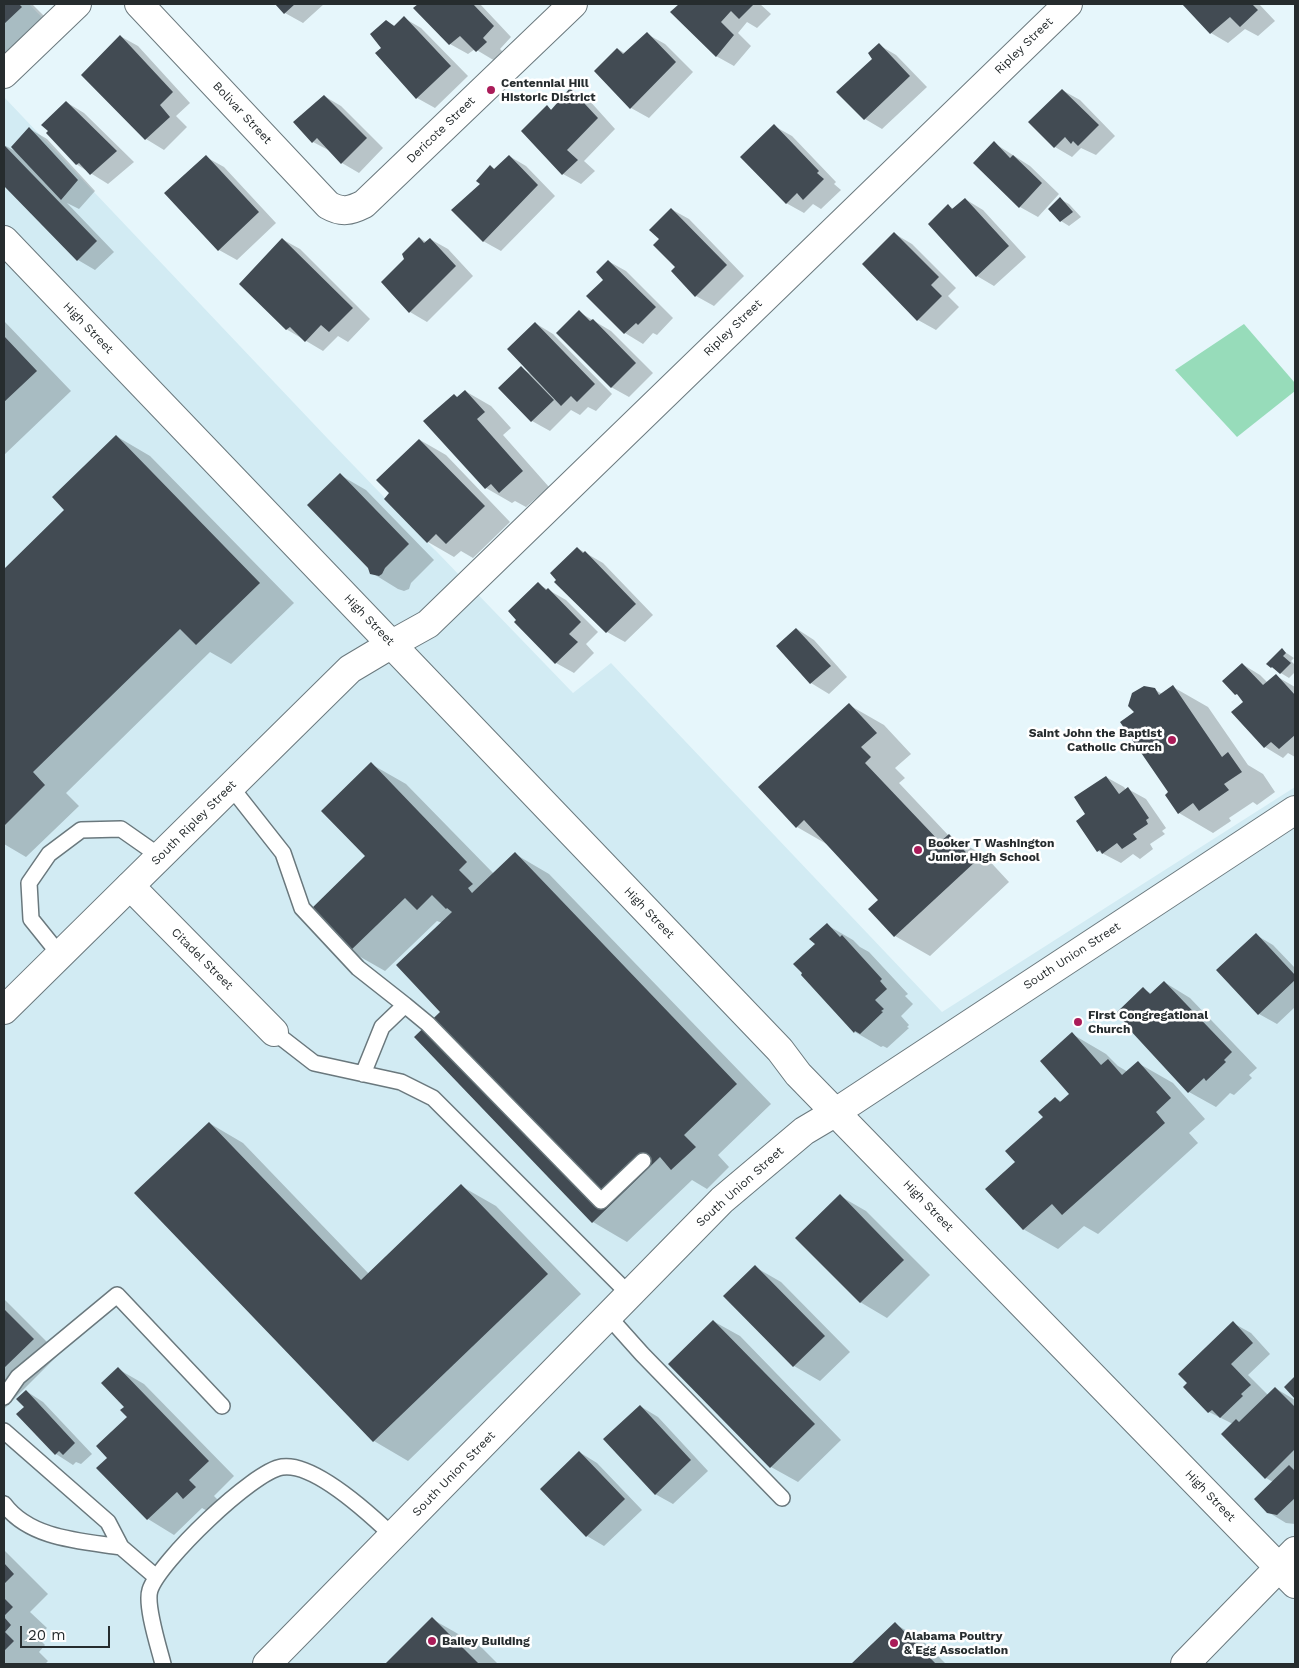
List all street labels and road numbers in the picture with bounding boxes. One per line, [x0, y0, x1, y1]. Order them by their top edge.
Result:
street label: Ripley Street [992, 15, 1056, 77]
street label: Bolivar Street [209, 79, 275, 147]
street label: Dericote Street [404, 94, 478, 166]
street label: Ripley Street [701, 297, 765, 359]
street label: High Street [60, 299, 116, 357]
street label: High Street [341, 591, 397, 649]
street label: South Ripley Street [149, 778, 239, 868]
street label: High Street [621, 884, 677, 942]
street label: South Union Street [1021, 919, 1123, 993]
street label: Citadel Street [168, 925, 236, 993]
street label: South Union Street [693, 1144, 787, 1230]
street label: High Street [900, 1177, 956, 1235]
street label: South Union Street [410, 1428, 498, 1520]
street label: High Street [1182, 1467, 1238, 1525]

